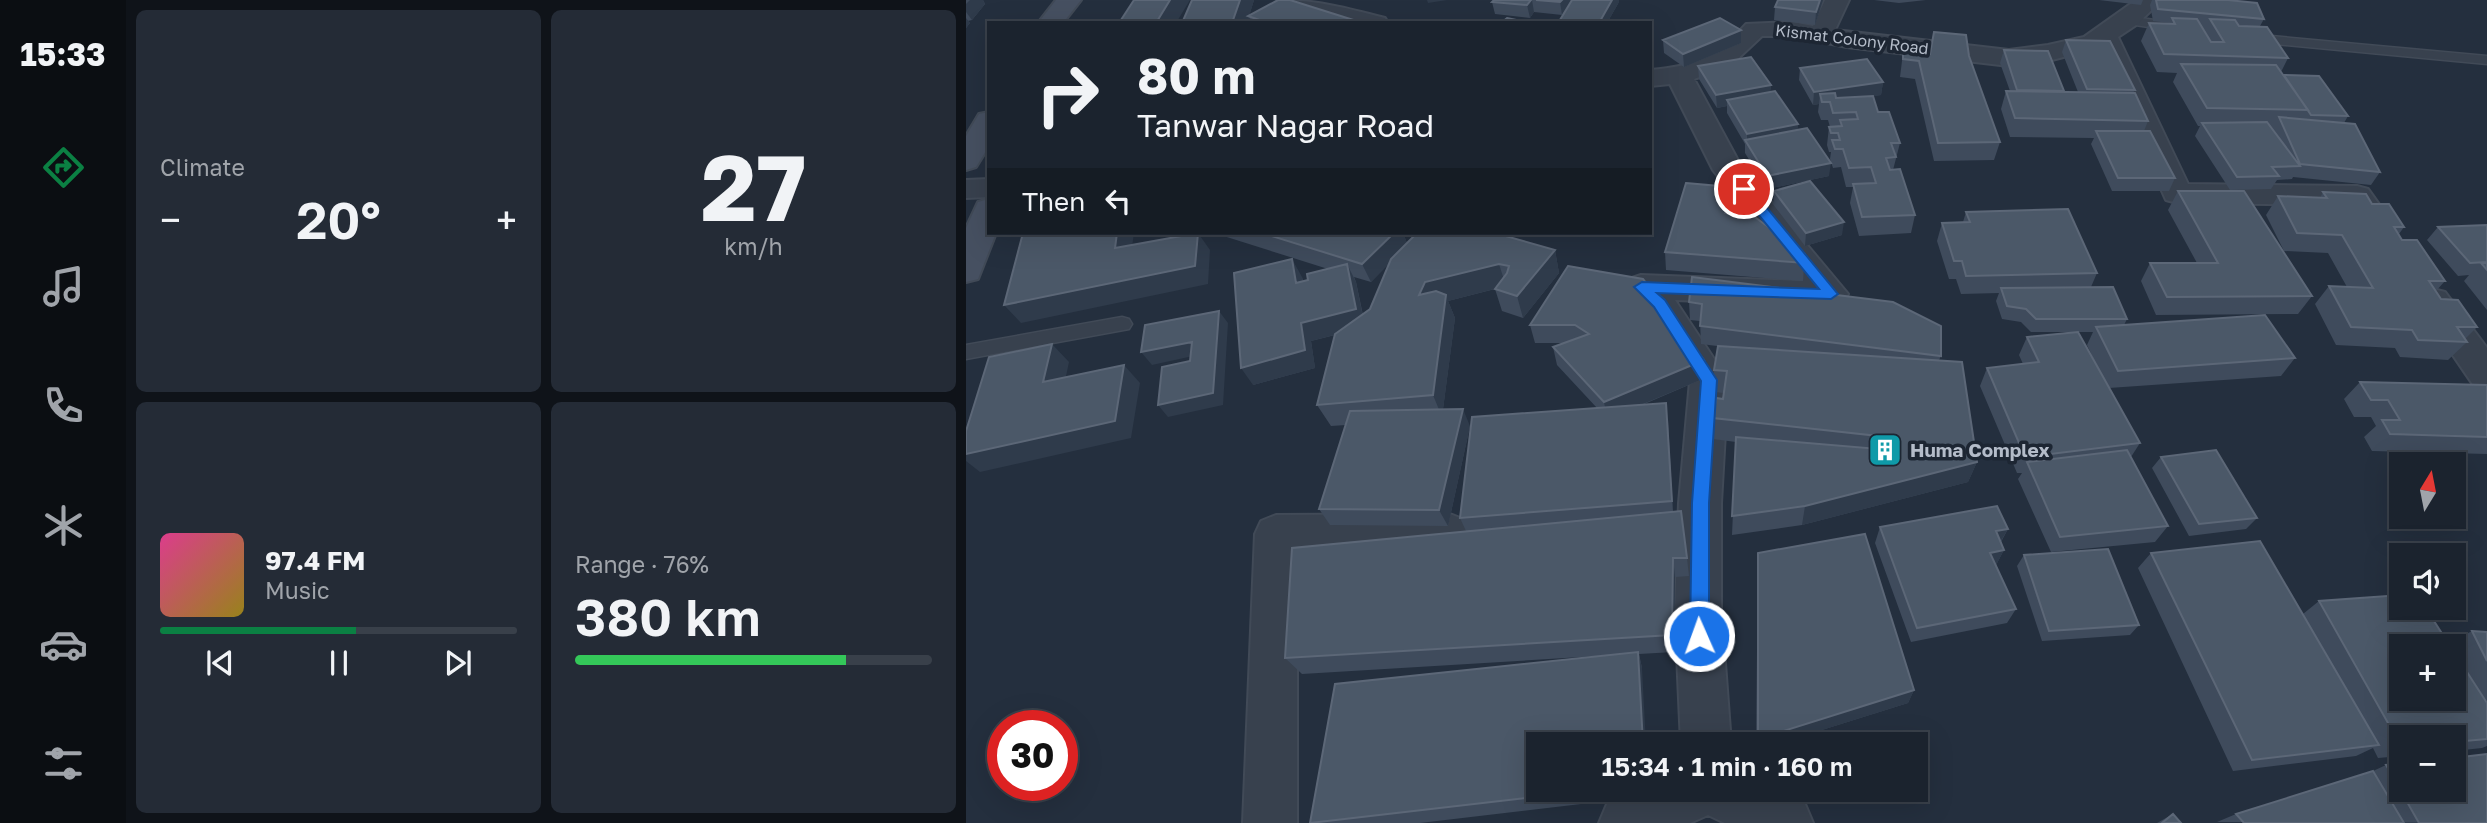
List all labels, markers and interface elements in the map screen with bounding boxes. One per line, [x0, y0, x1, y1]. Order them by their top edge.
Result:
street label: Kismat Colony Road [1774, 20, 1930, 58]
text: 15:33 [20, 35, 106, 73]
text: 80 m [1137, 46, 1255, 105]
icon: right [1022, 49, 1113, 140]
text: Tanwar Nagar Road [1137, 106, 1434, 144]
text: 27 [701, 132, 806, 241]
icon: directions [39, 143, 88, 192]
text: Climate [160, 153, 245, 181]
pin [1714, 159, 1774, 219]
icon: arrive [1725, 170, 1763, 208]
icon: left [1099, 182, 1137, 220]
text: Then [1022, 186, 1085, 217]
text: 20° [296, 188, 381, 250]
text: − [160, 197, 181, 242]
text: + [496, 197, 517, 242]
text: km/h [724, 232, 783, 260]
icon: music [39, 262, 88, 311]
icon: phone [39, 381, 88, 430]
building icon: Huma Complex [1866, 431, 1904, 469]
place label: Huma Complex [1910, 438, 2049, 461]
north arrow [2389, 452, 2466, 528]
map controls [2389, 452, 2466, 802]
icon: climate [39, 501, 88, 550]
button: sound [2389, 543, 2466, 620]
text: 97.4 FM [265, 545, 365, 576]
text: Range · 76% [575, 550, 709, 578]
text: Music [265, 576, 330, 604]
text: 380 km [575, 585, 761, 647]
position arrow [1662, 599, 1736, 673]
icon: car [39, 620, 88, 669]
button: + [2389, 634, 2466, 711]
icon: previous [201, 644, 239, 682]
icon: pause [320, 644, 358, 682]
icon: next [439, 644, 477, 682]
speed limit sign: 30 [987, 710, 1078, 801]
button: − [2389, 725, 2466, 802]
icon: filters [39, 739, 88, 788]
text: 15:34 · 1 min · 160 m [1601, 751, 1853, 782]

